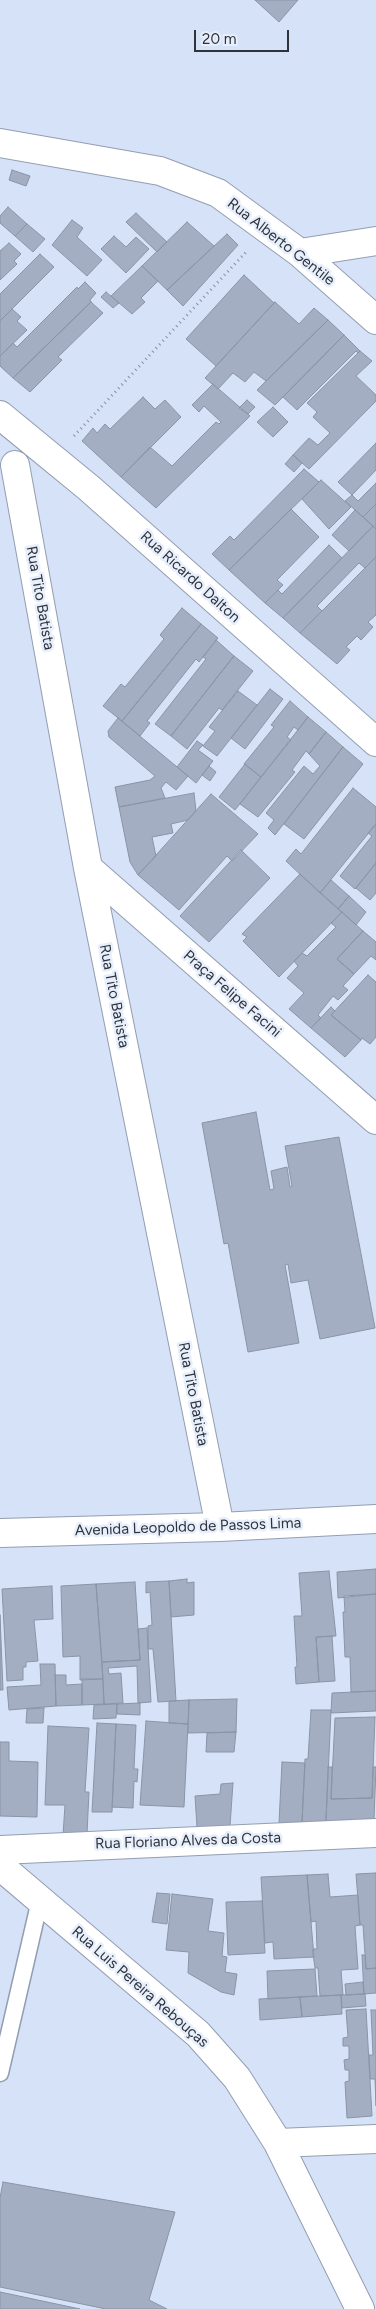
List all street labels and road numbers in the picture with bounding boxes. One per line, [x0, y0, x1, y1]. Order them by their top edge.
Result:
street label: Rua Alberto Gentile [224, 195, 338, 289]
street label: Rua Ricardo Dalton [136, 527, 244, 627]
street label: Rua Tito Batista [22, 545, 58, 651]
street label: Rua Tito Batista [95, 943, 133, 1049]
street label: Praça Felipe Facini [179, 947, 285, 1041]
street label: Rua Tito Batista [174, 1341, 212, 1447]
street label: Avenida Leopoldo de Passos Lima [75, 1514, 301, 1540]
street label: Rua Floriano Alves da Costa [95, 1829, 281, 1853]
street label: Rua Luis Pereira Rebouças [68, 1923, 212, 2051]

